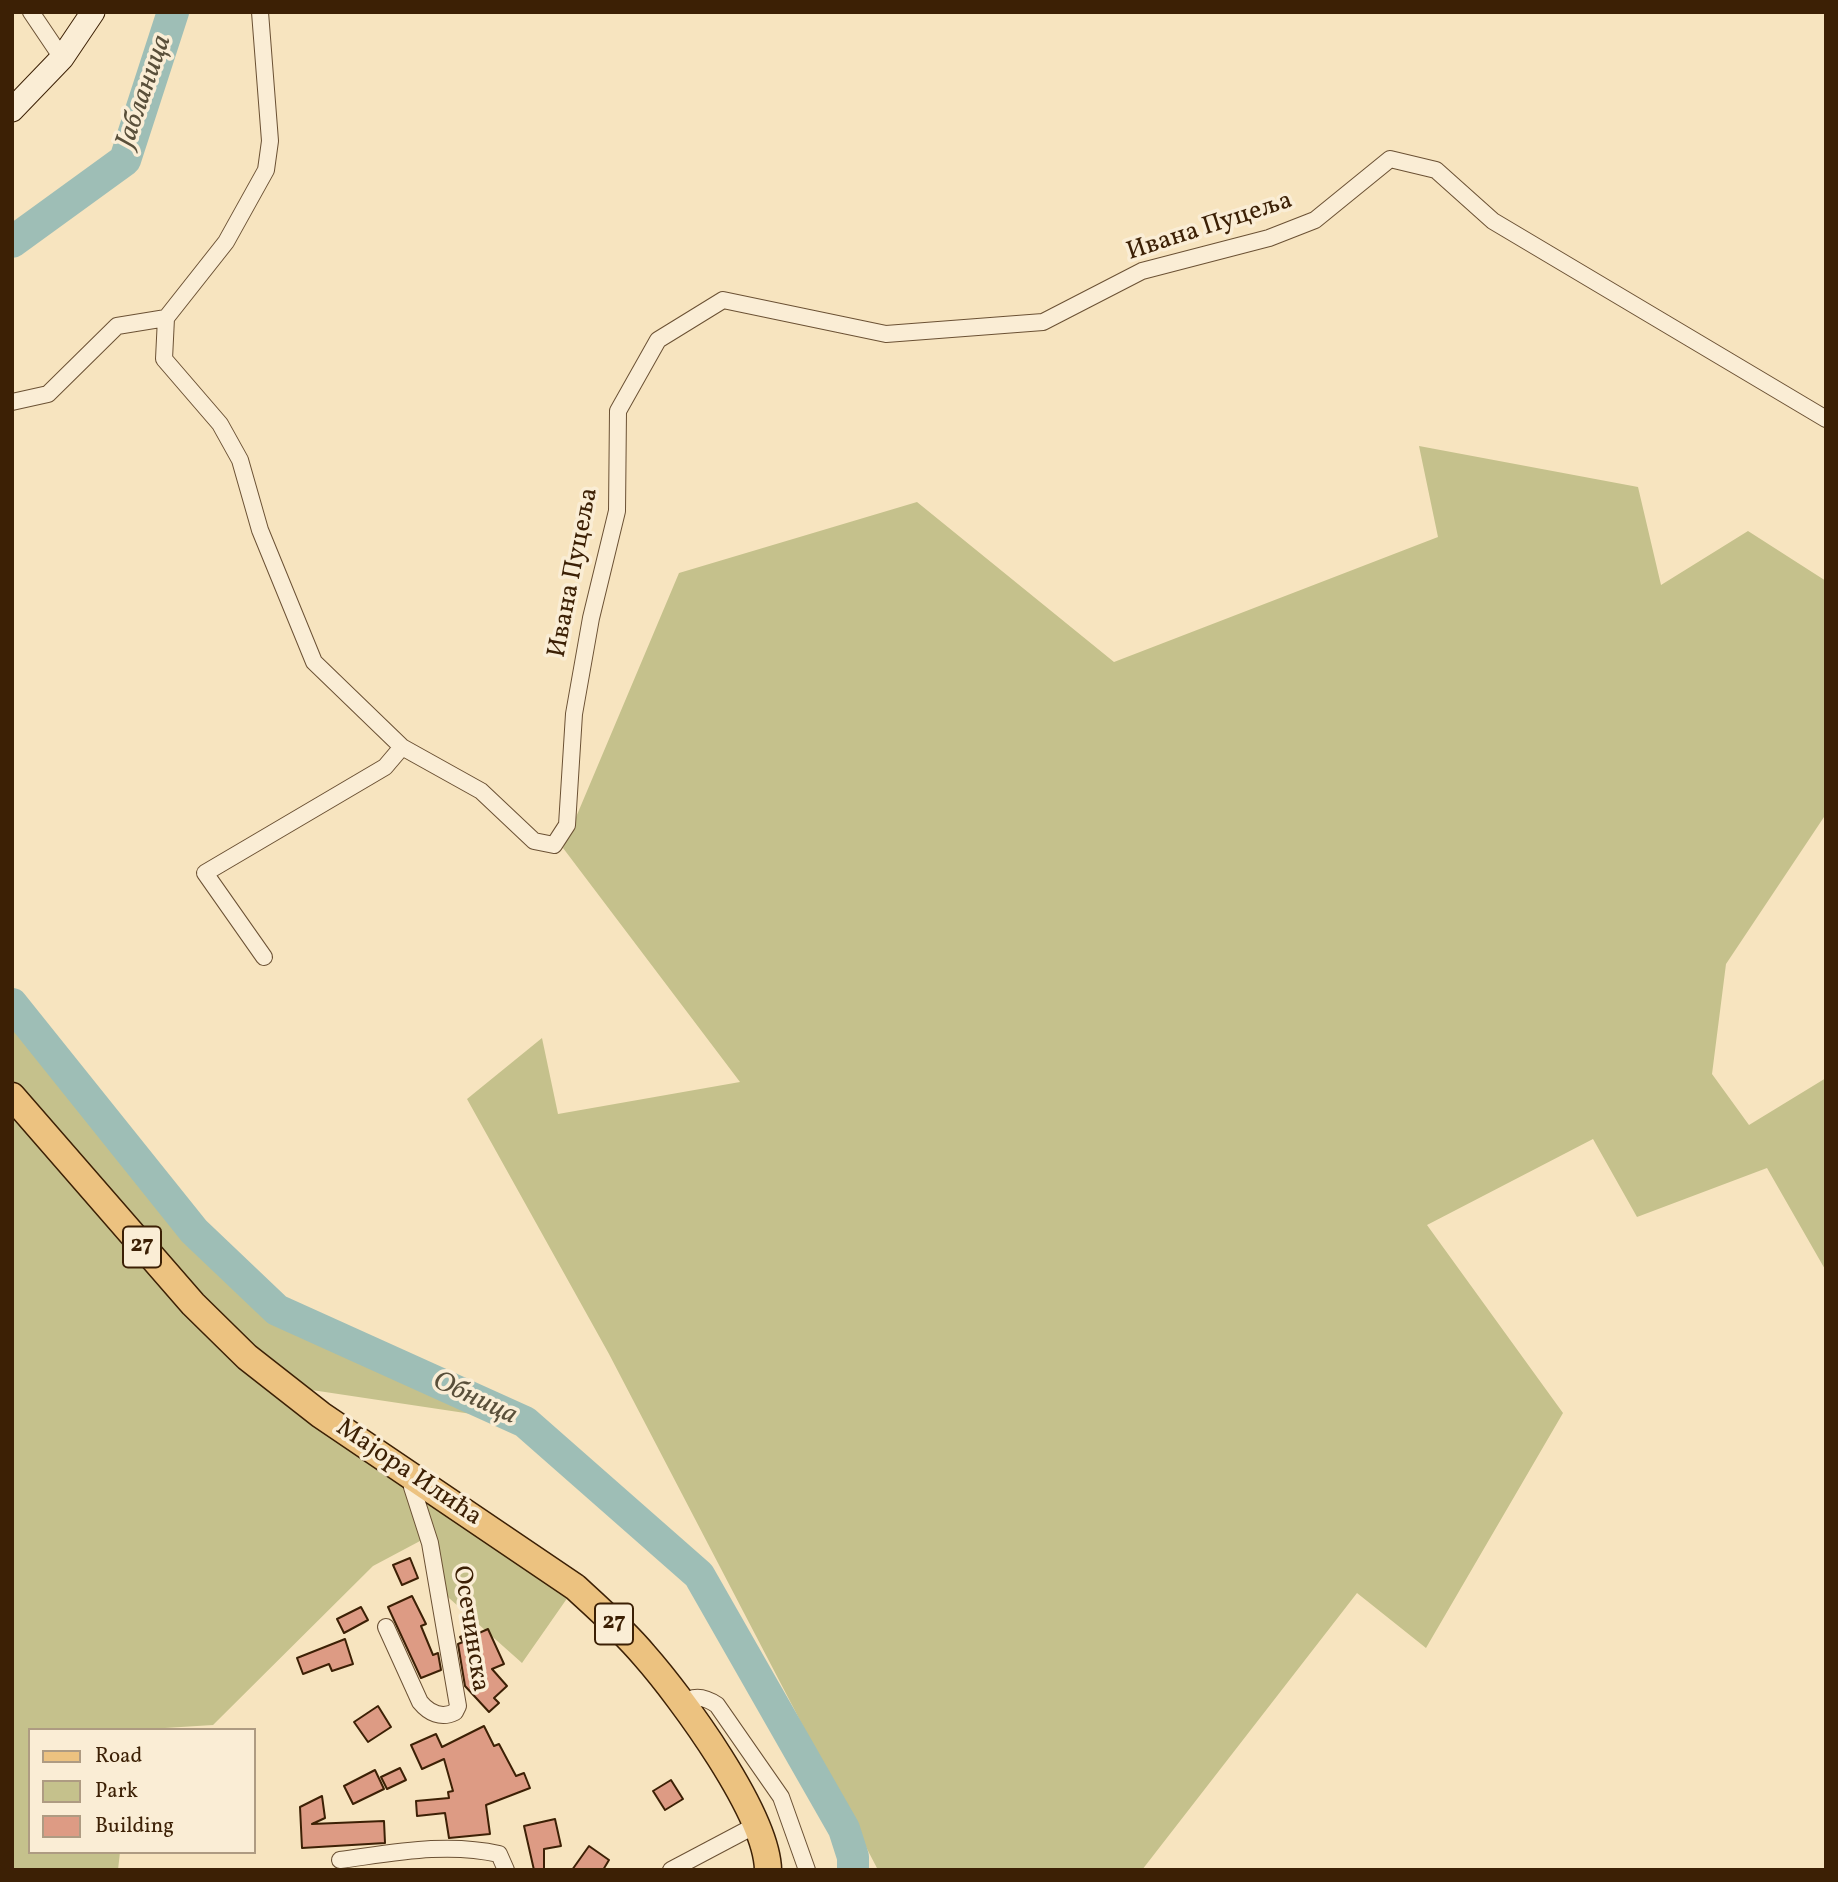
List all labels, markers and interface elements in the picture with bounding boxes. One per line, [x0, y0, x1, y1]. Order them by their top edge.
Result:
water label: Јабланица [111, 31, 181, 153]
street label: Ивана Пуцеља [1123, 186, 1297, 270]
street label: Ивана Пуцеља [543, 485, 607, 661]
road number: 27 [123, 1226, 161, 1268]
water label: Обница [426, 1366, 522, 1434]
street label: Мајора Илића [329, 1414, 487, 1534]
street label: Осечинска [444, 1564, 494, 1694]
road number: 27 [595, 1604, 633, 1644]
legend [28, 1728, 256, 1854]
text: Road [95, 1742, 142, 1771]
text: Park [95, 1777, 138, 1806]
text: Building [95, 1812, 174, 1841]

